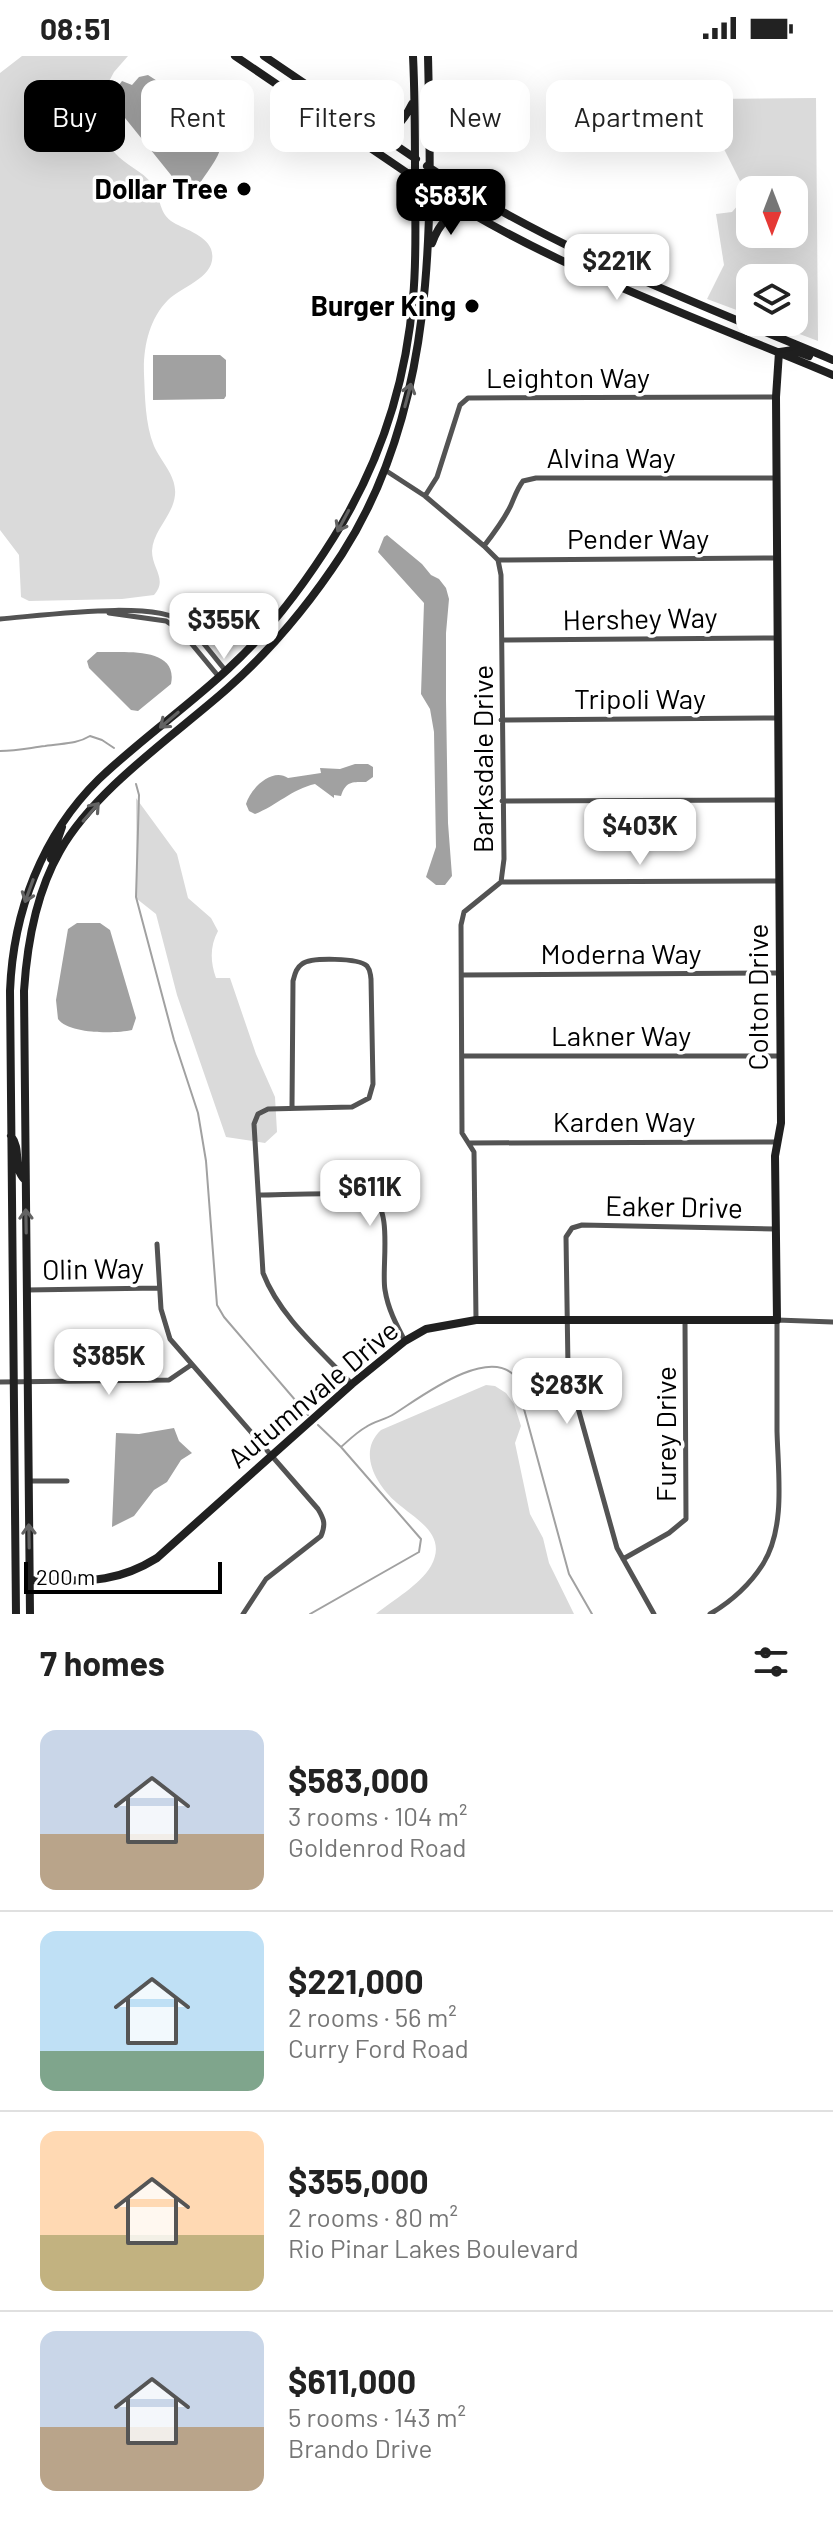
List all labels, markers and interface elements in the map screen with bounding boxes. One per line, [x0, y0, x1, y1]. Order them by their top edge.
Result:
text: 08:51 [40, 10, 111, 46]
chip: Buy [24, 80, 125, 152]
chip: Rent [141, 80, 254, 152]
chip: Filters [270, 80, 404, 152]
chip: New [420, 80, 530, 152]
chip: Apartment [546, 80, 733, 152]
pin: $583K [395, 169, 507, 237]
place label: Dollar Tree [95, 171, 228, 205]
north arrow [736, 176, 808, 248]
map controls [736, 176, 808, 336]
text: $583K [414, 179, 488, 210]
marker: Dollar Tree [235, 180, 253, 198]
pin: $221K [561, 234, 673, 302]
text: $221K [582, 244, 652, 275]
button: layers [736, 264, 808, 336]
place label: Burger King [311, 288, 456, 322]
marker: Burger King [463, 297, 481, 315]
street label: Leighton Way [486, 360, 650, 394]
one-way arrow [401, 382, 416, 408]
street label: Alvina Way [546, 440, 676, 474]
one-way arrow [334, 509, 350, 533]
street label: Pender Way [567, 521, 709, 555]
pin: $355K [168, 593, 280, 661]
street label: Hershey Way [562, 600, 718, 636]
text: $355K [187, 603, 261, 634]
street label: Barksdale Drive [465, 665, 499, 853]
street label: Tripoli Way [574, 681, 706, 715]
one-way arrow [159, 711, 180, 729]
pin: $403K [584, 799, 696, 867]
one-way arrow [82, 802, 100, 822]
text: $403K [602, 809, 678, 840]
one-way arrow [20, 878, 35, 903]
street label: Colton Drive [740, 924, 774, 1070]
street label: Moderna Way [541, 936, 702, 970]
street label: Lakner Way [551, 1018, 691, 1052]
street label: Karden Way [553, 1104, 695, 1138]
pin: $611K [314, 1160, 426, 1228]
text: $611K [338, 1170, 402, 1201]
street label: Eaker Drive [605, 1188, 743, 1224]
one-way arrow [18, 1208, 34, 1235]
street label: Olin Way [42, 1250, 144, 1286]
street label: Autumnvale Drive [220, 1312, 404, 1474]
pin: $385K [53, 1329, 165, 1397]
text: $385K [72, 1339, 146, 1370]
pin: $283K [511, 1358, 623, 1426]
street label: Furey Drive [648, 1366, 682, 1502]
text: $283K [530, 1368, 604, 1399]
one-way arrow [21, 1523, 37, 1550]
scale bar [24, 1558, 222, 1594]
text: 200 m [36, 1563, 95, 1589]
icon: filters [749, 1640, 793, 1684]
text: 7 homes [40, 1642, 165, 1683]
text: $583,000 [288, 1759, 429, 1800]
icon: home [104, 1762, 200, 1858]
text: 3 rooms · 104 m² [288, 1800, 467, 1831]
text: Goldenrod Road [288, 1831, 467, 1862]
text: $221,000 [288, 1960, 424, 2001]
icon: home [104, 1963, 200, 2059]
text: 2 rooms · 56 m² [288, 2001, 457, 2032]
text: Curry Ford Road [288, 2032, 469, 2063]
text: $355,000 [288, 2160, 429, 2201]
icon: home [104, 2163, 200, 2259]
text: 2 rooms · 80 m² [288, 2201, 458, 2232]
text: Rio Pinar Lakes Boulevard [288, 2232, 579, 2263]
text: $611,000 [288, 2360, 416, 2401]
icon: home [104, 2363, 200, 2459]
text: 5 rooms · 143 m² [288, 2401, 466, 2432]
text: Brando Drive [288, 2432, 432, 2463]

